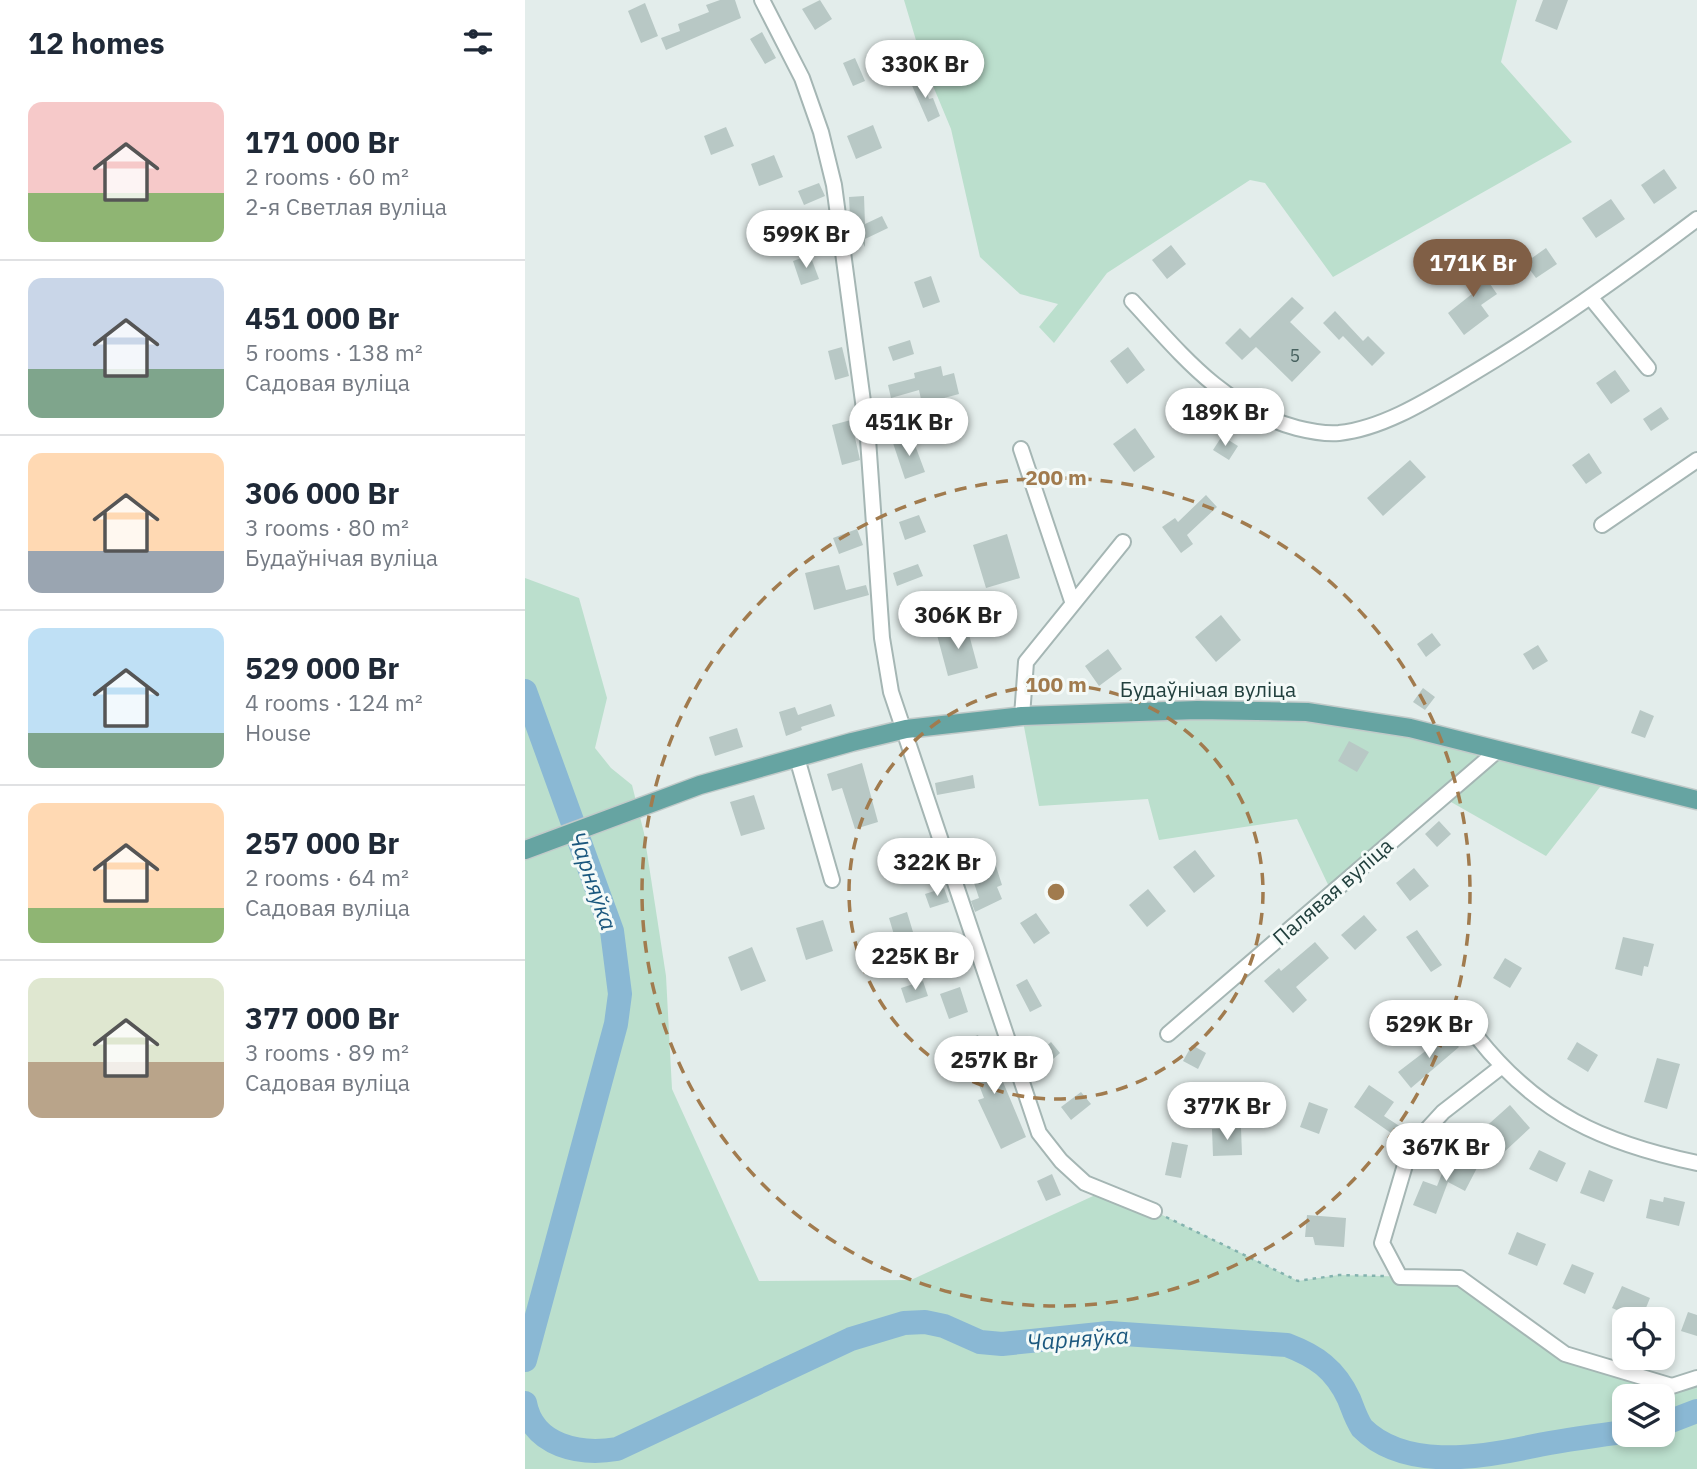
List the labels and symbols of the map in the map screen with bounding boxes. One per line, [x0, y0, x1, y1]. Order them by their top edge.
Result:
pin: 330K Br [860, 41, 990, 100]
pin: 599K Br [741, 210, 871, 270]
pin: 171K Br [1408, 240, 1538, 299]
house number: 5 [1290, 344, 1300, 367]
pin: 189K Br [1160, 388, 1290, 448]
pin: 451K Br [844, 398, 974, 458]
text: 200 m [1025, 463, 1087, 491]
pin: 306K Br [893, 592, 1023, 651]
text: 100 m [1025, 670, 1087, 698]
street label: Будаўнічая вуліца [1120, 675, 1296, 703]
water label: Чарняўка [563, 828, 625, 934]
street label: Палявая вуліца [1266, 831, 1398, 951]
pin: 322K Br [872, 838, 1002, 898]
centre of rings [1044, 880, 1068, 904]
pin: 225K Br [850, 932, 980, 992]
pin: 529K Br [1364, 1000, 1494, 1060]
pin: 257K Br [929, 1036, 1059, 1096]
pin: 377K Br [1162, 1082, 1292, 1142]
pin: 367K Br [1381, 1124, 1511, 1183]
water label: Чарняўка [1026, 1319, 1130, 1357]

